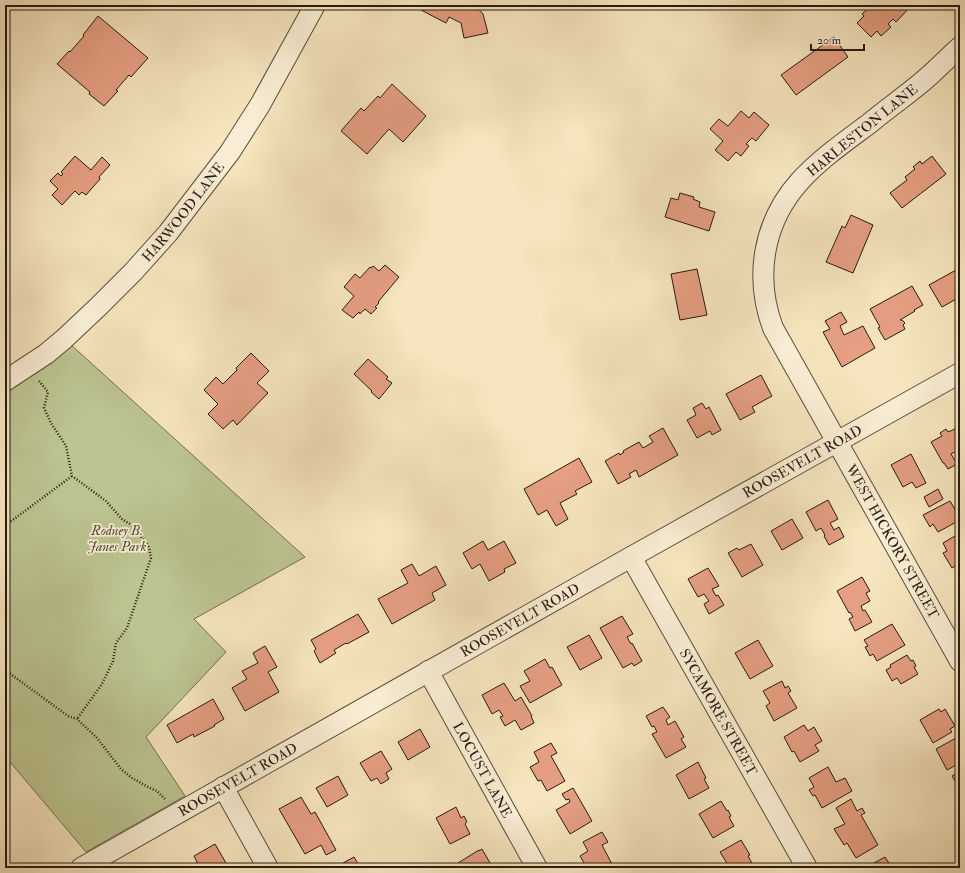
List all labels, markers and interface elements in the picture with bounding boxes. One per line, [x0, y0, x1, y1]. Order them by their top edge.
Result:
scale bar [811, 26, 864, 52]
text: 20 m [817, 33, 842, 48]
street label: HARLESTON LANE [804, 81, 921, 180]
street label: HARWOOD LANE [138, 159, 228, 265]
street label: ROOSEVELT ROAD [740, 422, 865, 502]
street label: WEST HICKORY STREET [842, 461, 943, 622]
park label: Rodney B. Janes Park [88, 522, 147, 555]
street label: ROOSEVELT ROAD [457, 580, 583, 661]
street label: SYCAMORE STREET [676, 646, 761, 779]
street label: LOCUST LANE [449, 719, 516, 821]
street label: ROOSEVELT ROAD [175, 739, 301, 820]

